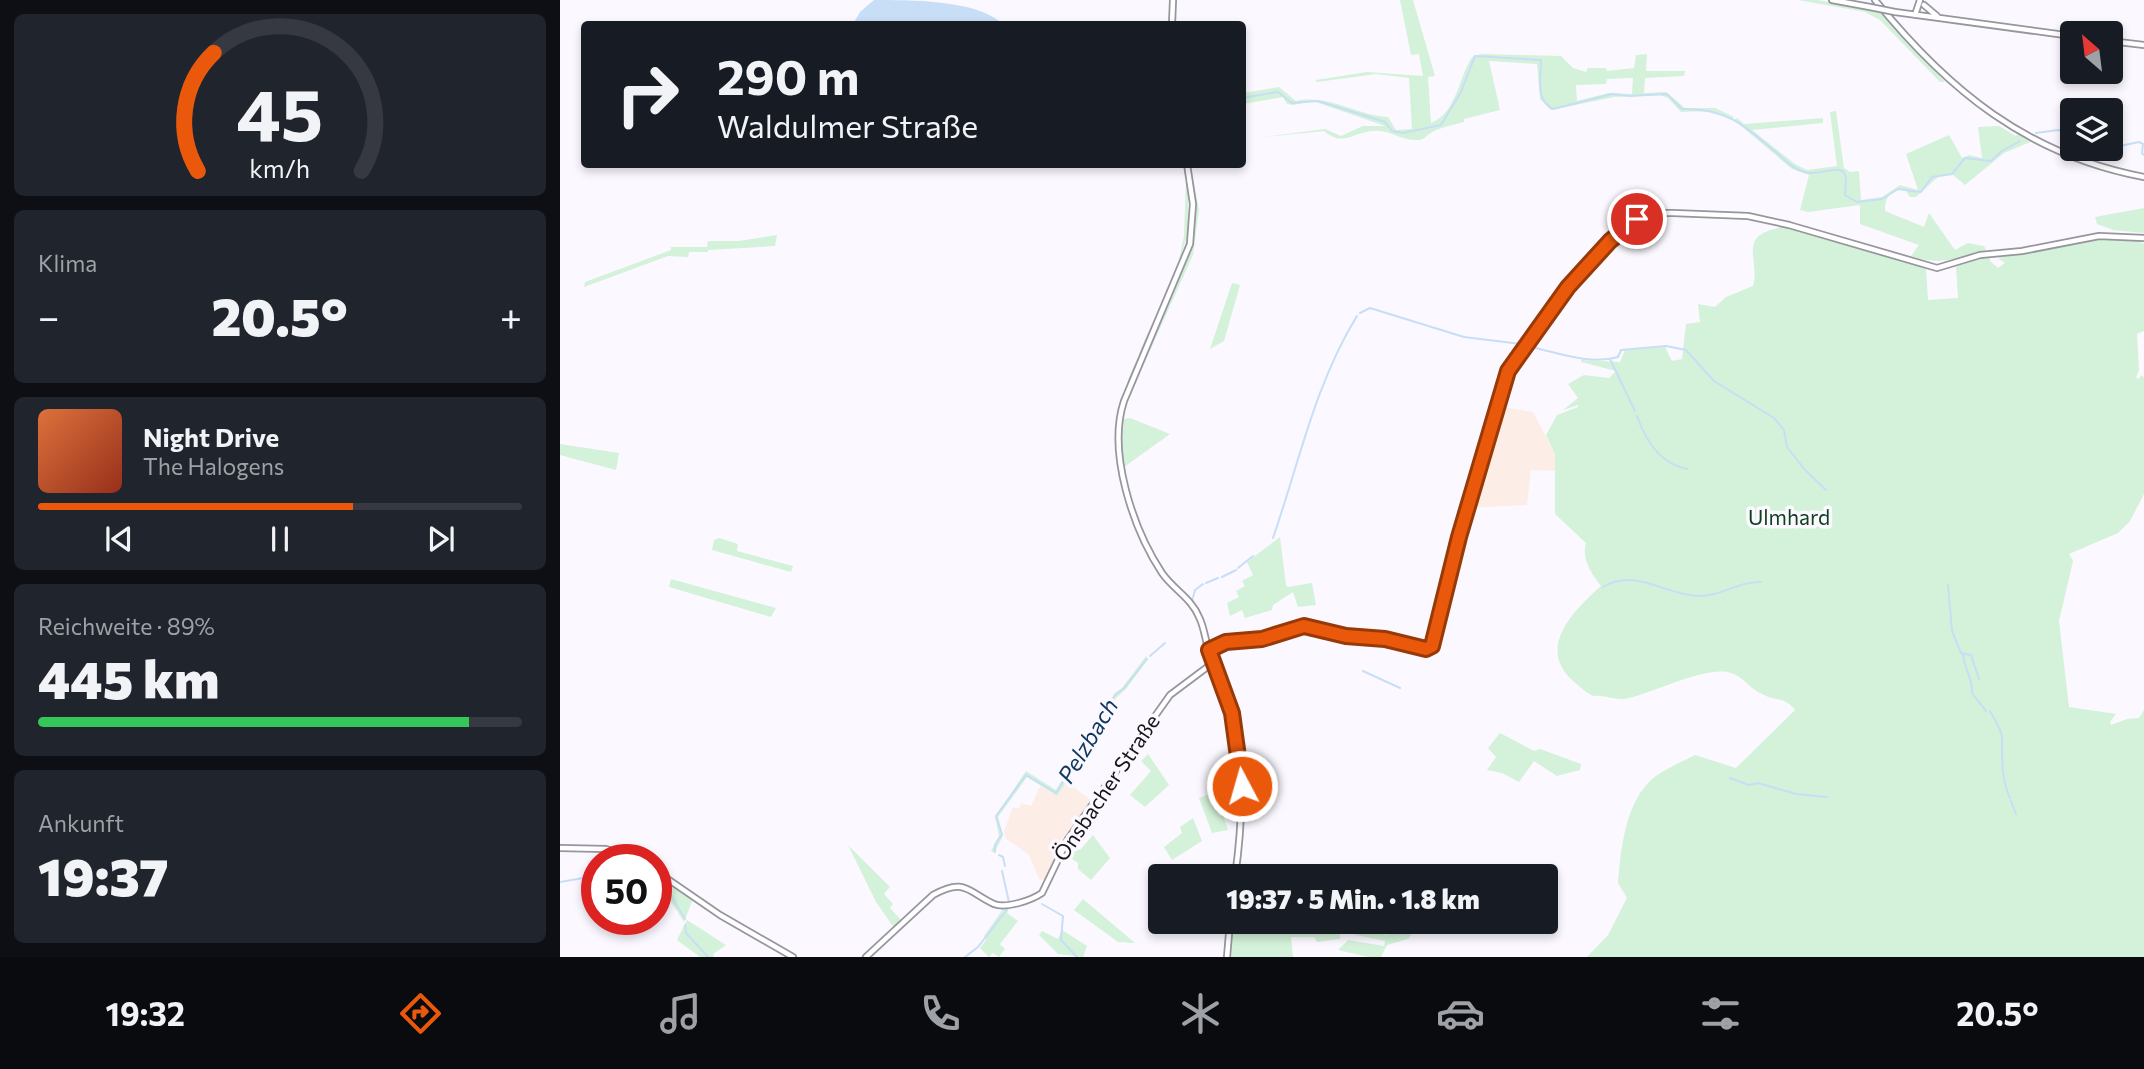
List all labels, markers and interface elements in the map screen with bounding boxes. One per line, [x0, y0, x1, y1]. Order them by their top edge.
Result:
north arrow [2060, 21, 2123, 84]
map controls [2060, 21, 2123, 161]
text: 290 m [717, 45, 859, 105]
icon: right [602, 49, 693, 140]
text: 45 [236, 67, 324, 156]
button: layers [2060, 98, 2123, 161]
text: Waldulmer Straße [717, 105, 978, 145]
text: km/h [250, 153, 310, 183]
pin [1607, 189, 1667, 249]
icon: arrive [1618, 200, 1656, 238]
text: Klima [38, 249, 97, 277]
text: 20.5° [211, 283, 348, 347]
text: − [38, 292, 60, 339]
text: + [500, 292, 522, 339]
text: Night Drive [143, 421, 279, 452]
text: The Halogens [143, 452, 284, 480]
park label: Ulmhard [1748, 504, 1830, 529]
icon: previous [100, 520, 138, 558]
icon: pause [261, 520, 299, 558]
icon: next [422, 520, 460, 558]
text: Reichweite · 89% [38, 612, 215, 640]
text: 445 km [38, 646, 219, 710]
water label: Pelzbach [1051, 693, 1123, 788]
street label: Önsbacher Straße [1047, 709, 1164, 865]
position arrow [1205, 749, 1279, 823]
text: Ankunft [38, 809, 124, 837]
text: 19:37 [38, 843, 168, 907]
speed limit sign: 50 [581, 844, 672, 935]
text: 19:37 · 5 Min. · 1.8 km [1226, 883, 1480, 914]
icon: directions [396, 989, 445, 1038]
icon: music [656, 989, 705, 1038]
icon: phone [916, 989, 965, 1038]
icon: climate [1176, 989, 1225, 1038]
icon: car [1436, 989, 1485, 1038]
icon: filters [1696, 989, 1745, 1038]
text: 19:32 [106, 993, 185, 1033]
text: 20.5° [1956, 993, 2038, 1033]

